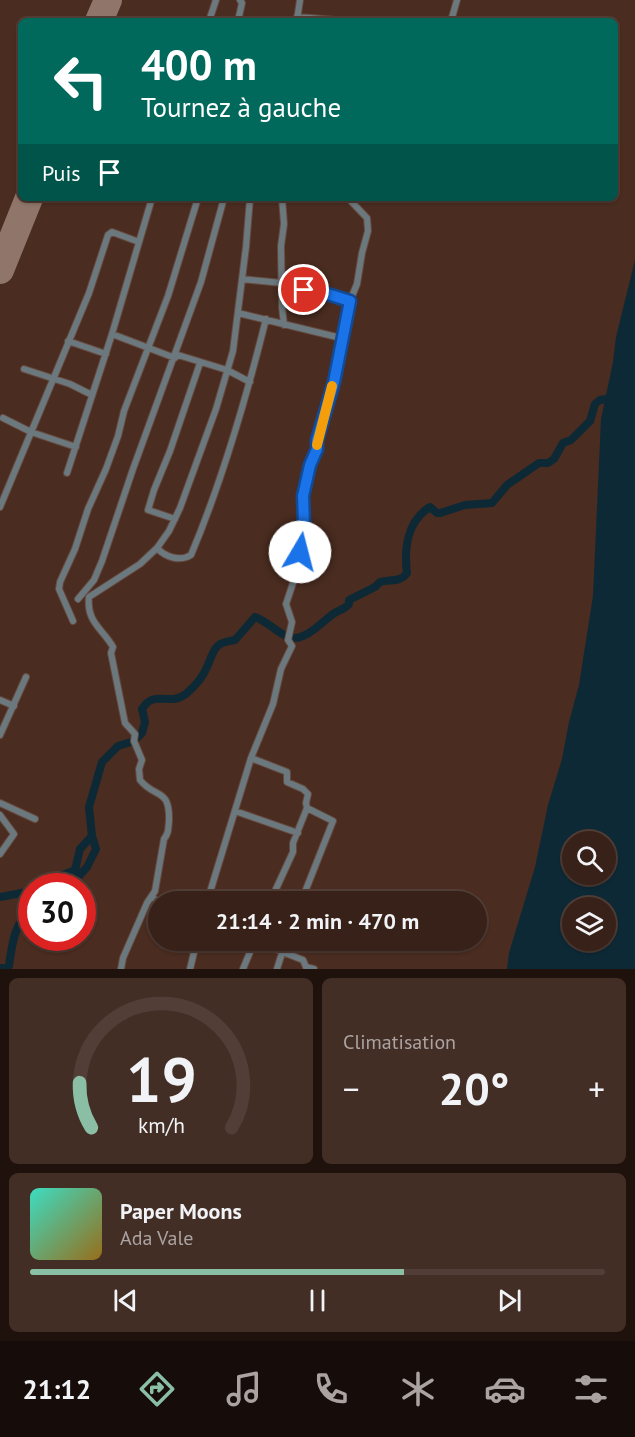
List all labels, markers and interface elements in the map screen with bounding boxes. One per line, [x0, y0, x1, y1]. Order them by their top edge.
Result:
text: 400 m [141, 37, 257, 92]
icon: left [42, 42, 120, 120]
text: Tournez à gauche [141, 90, 341, 124]
icon: arrive [93, 156, 126, 189]
text: Puis [42, 159, 81, 187]
pin [278, 264, 329, 315]
icon: arrive [287, 273, 320, 306]
position arrow [268, 520, 332, 584]
map controls [562, 831, 616, 951]
button: search [562, 831, 616, 885]
speed limit sign: 30 [18, 873, 96, 951]
button: layers [562, 897, 616, 951]
text: 21:14 · 2 min · 470 m [216, 907, 419, 935]
text: Climatisation [343, 1029, 456, 1055]
text: 19 [126, 1038, 196, 1119]
text: 20° [439, 1059, 509, 1117]
text: − [343, 1067, 360, 1110]
text: + [588, 1067, 605, 1110]
text: km/h [137, 1111, 184, 1139]
text: Paper Moons [120, 1197, 242, 1225]
text: Ada Vale [120, 1225, 193, 1251]
icon: previous [109, 1284, 142, 1317]
icon: pause [301, 1284, 334, 1317]
icon: next [493, 1284, 526, 1317]
icon: directions [136, 1368, 178, 1410]
icon: music [223, 1368, 265, 1410]
icon: phone [310, 1368, 352, 1410]
icon: climate [397, 1368, 439, 1410]
icon: car [484, 1368, 526, 1410]
icon: filters [570, 1368, 612, 1410]
text: 21:12 [22, 1372, 91, 1406]

